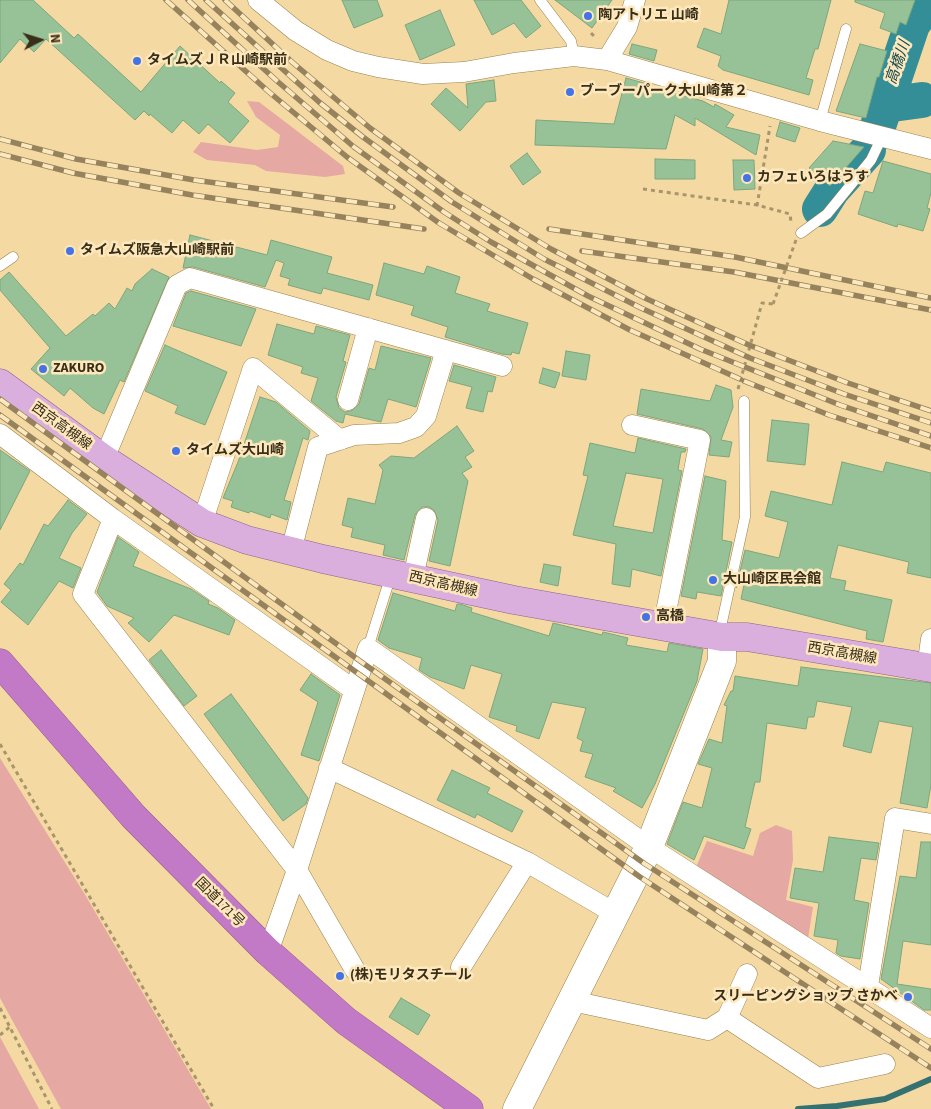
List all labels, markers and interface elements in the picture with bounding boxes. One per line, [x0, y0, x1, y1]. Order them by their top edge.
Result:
place label: 陶アトリエ 山崎 [598, 8, 699, 24]
marker: 陶アトリエ 山崎 [582, 10, 594, 22]
north arrow [15, 15, 65, 65]
text: N [45, 33, 65, 44]
water label: 高橋川 [883, 39, 915, 87]
place label: タイムズＪＲ山崎駅前 [147, 53, 287, 69]
marker: タイムズＪＲ山崎駅前 [131, 55, 143, 67]
place label: ブーブーパーク大山崎第２ [580, 84, 748, 100]
marker: ブーブーパーク大山崎第２ [564, 86, 576, 98]
place label: カフェいろはうす [757, 170, 869, 186]
marker: カフェいろはうす [741, 172, 753, 184]
place label: タイムズ阪急大山崎駅前 [80, 243, 234, 259]
marker: タイムズ阪急大山崎駅前 [64, 245, 76, 257]
place label: ZAKURO [53, 361, 104, 377]
marker: ZAKURO [37, 363, 49, 375]
street label: 西京高槻線 [28, 400, 94, 454]
place label: タイムズ大山崎 [186, 443, 284, 459]
marker: タイムズ大山崎 [170, 445, 182, 457]
street label: 西京高槻線 [407, 569, 479, 601]
place label: 大山崎区民会館 [723, 572, 821, 588]
marker: 大山崎区民会館 [707, 574, 719, 586]
place label: 高橋 [656, 609, 684, 625]
marker: 高橋 [640, 611, 652, 623]
street label: 西京高槻線 [806, 640, 878, 668]
street label: 国道171号 [191, 875, 247, 931]
place label: (株)モリタスチール [350, 968, 472, 984]
marker: (株)モリタスチール [334, 970, 346, 982]
place label: スリーピングショップ さかべ [713, 989, 898, 1005]
marker: スリーピングショップ さかべ [902, 991, 914, 1003]

